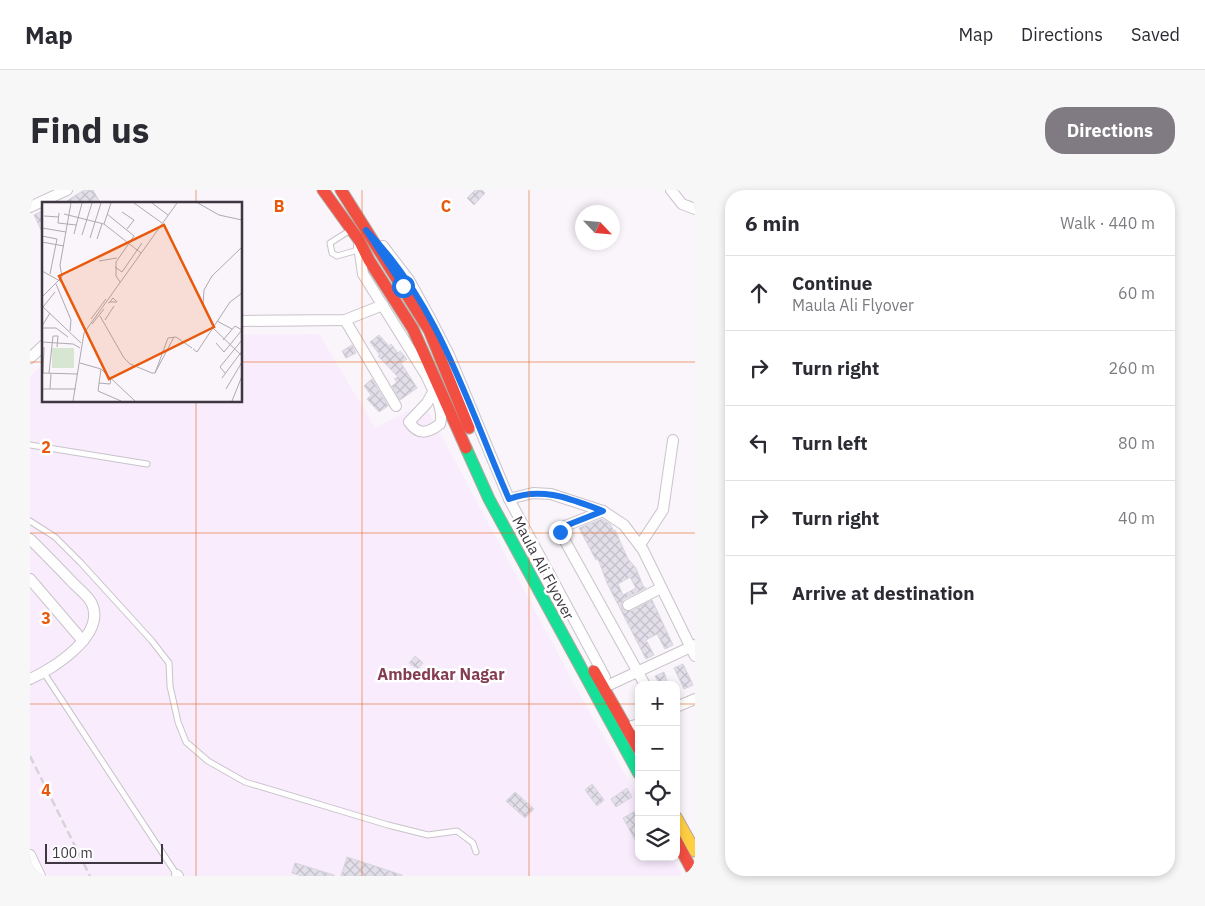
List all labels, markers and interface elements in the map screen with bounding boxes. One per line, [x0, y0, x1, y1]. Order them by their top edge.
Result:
text: Map [25, 19, 73, 51]
text: Map [958, 23, 993, 46]
text: Directions [1021, 23, 1103, 46]
text: Saved [1131, 23, 1180, 46]
text: Find us [30, 107, 149, 153]
button: Directions [1045, 107, 1175, 154]
text: B [274, 196, 285, 216]
text: C [441, 196, 451, 216]
inset map [42, 202, 242, 402]
north arrow [575, 205, 620, 250]
text: 6 min [745, 209, 800, 237]
text: Walk · 440 m [1060, 213, 1155, 233]
text: Continue [792, 271, 872, 295]
route start [392, 275, 415, 298]
icon: ahead [745, 279, 773, 307]
text: 60 m [1118, 283, 1155, 303]
text: Maula Ali Flyover [792, 295, 914, 315]
icon: right [745, 354, 773, 382]
text: Turn right [792, 356, 879, 380]
text: 260 m [1108, 358, 1155, 378]
icon: left [745, 429, 773, 457]
text: Turn left [792, 431, 868, 455]
text: 80 m [1118, 433, 1155, 453]
text: 2 [41, 437, 51, 457]
icon: right [745, 504, 773, 532]
text: Turn right [792, 506, 879, 530]
text: 40 m [1118, 508, 1155, 528]
street label: Maula Ali Flyover [508, 513, 579, 623]
route end [549, 521, 572, 544]
icon: arrive [745, 579, 773, 607]
text: Arrive at destination [792, 581, 975, 605]
text: 3 [41, 608, 51, 628]
district label: Ambedkar Nagar [377, 664, 505, 684]
map controls [635, 681, 680, 861]
button: + [635, 681, 680, 726]
button: − [635, 726, 680, 771]
button: locate [635, 771, 680, 816]
text: 4 [41, 780, 51, 800]
button: layers [635, 816, 680, 861]
scale bar [45, 841, 162, 864]
text: 100 m [52, 844, 93, 862]

